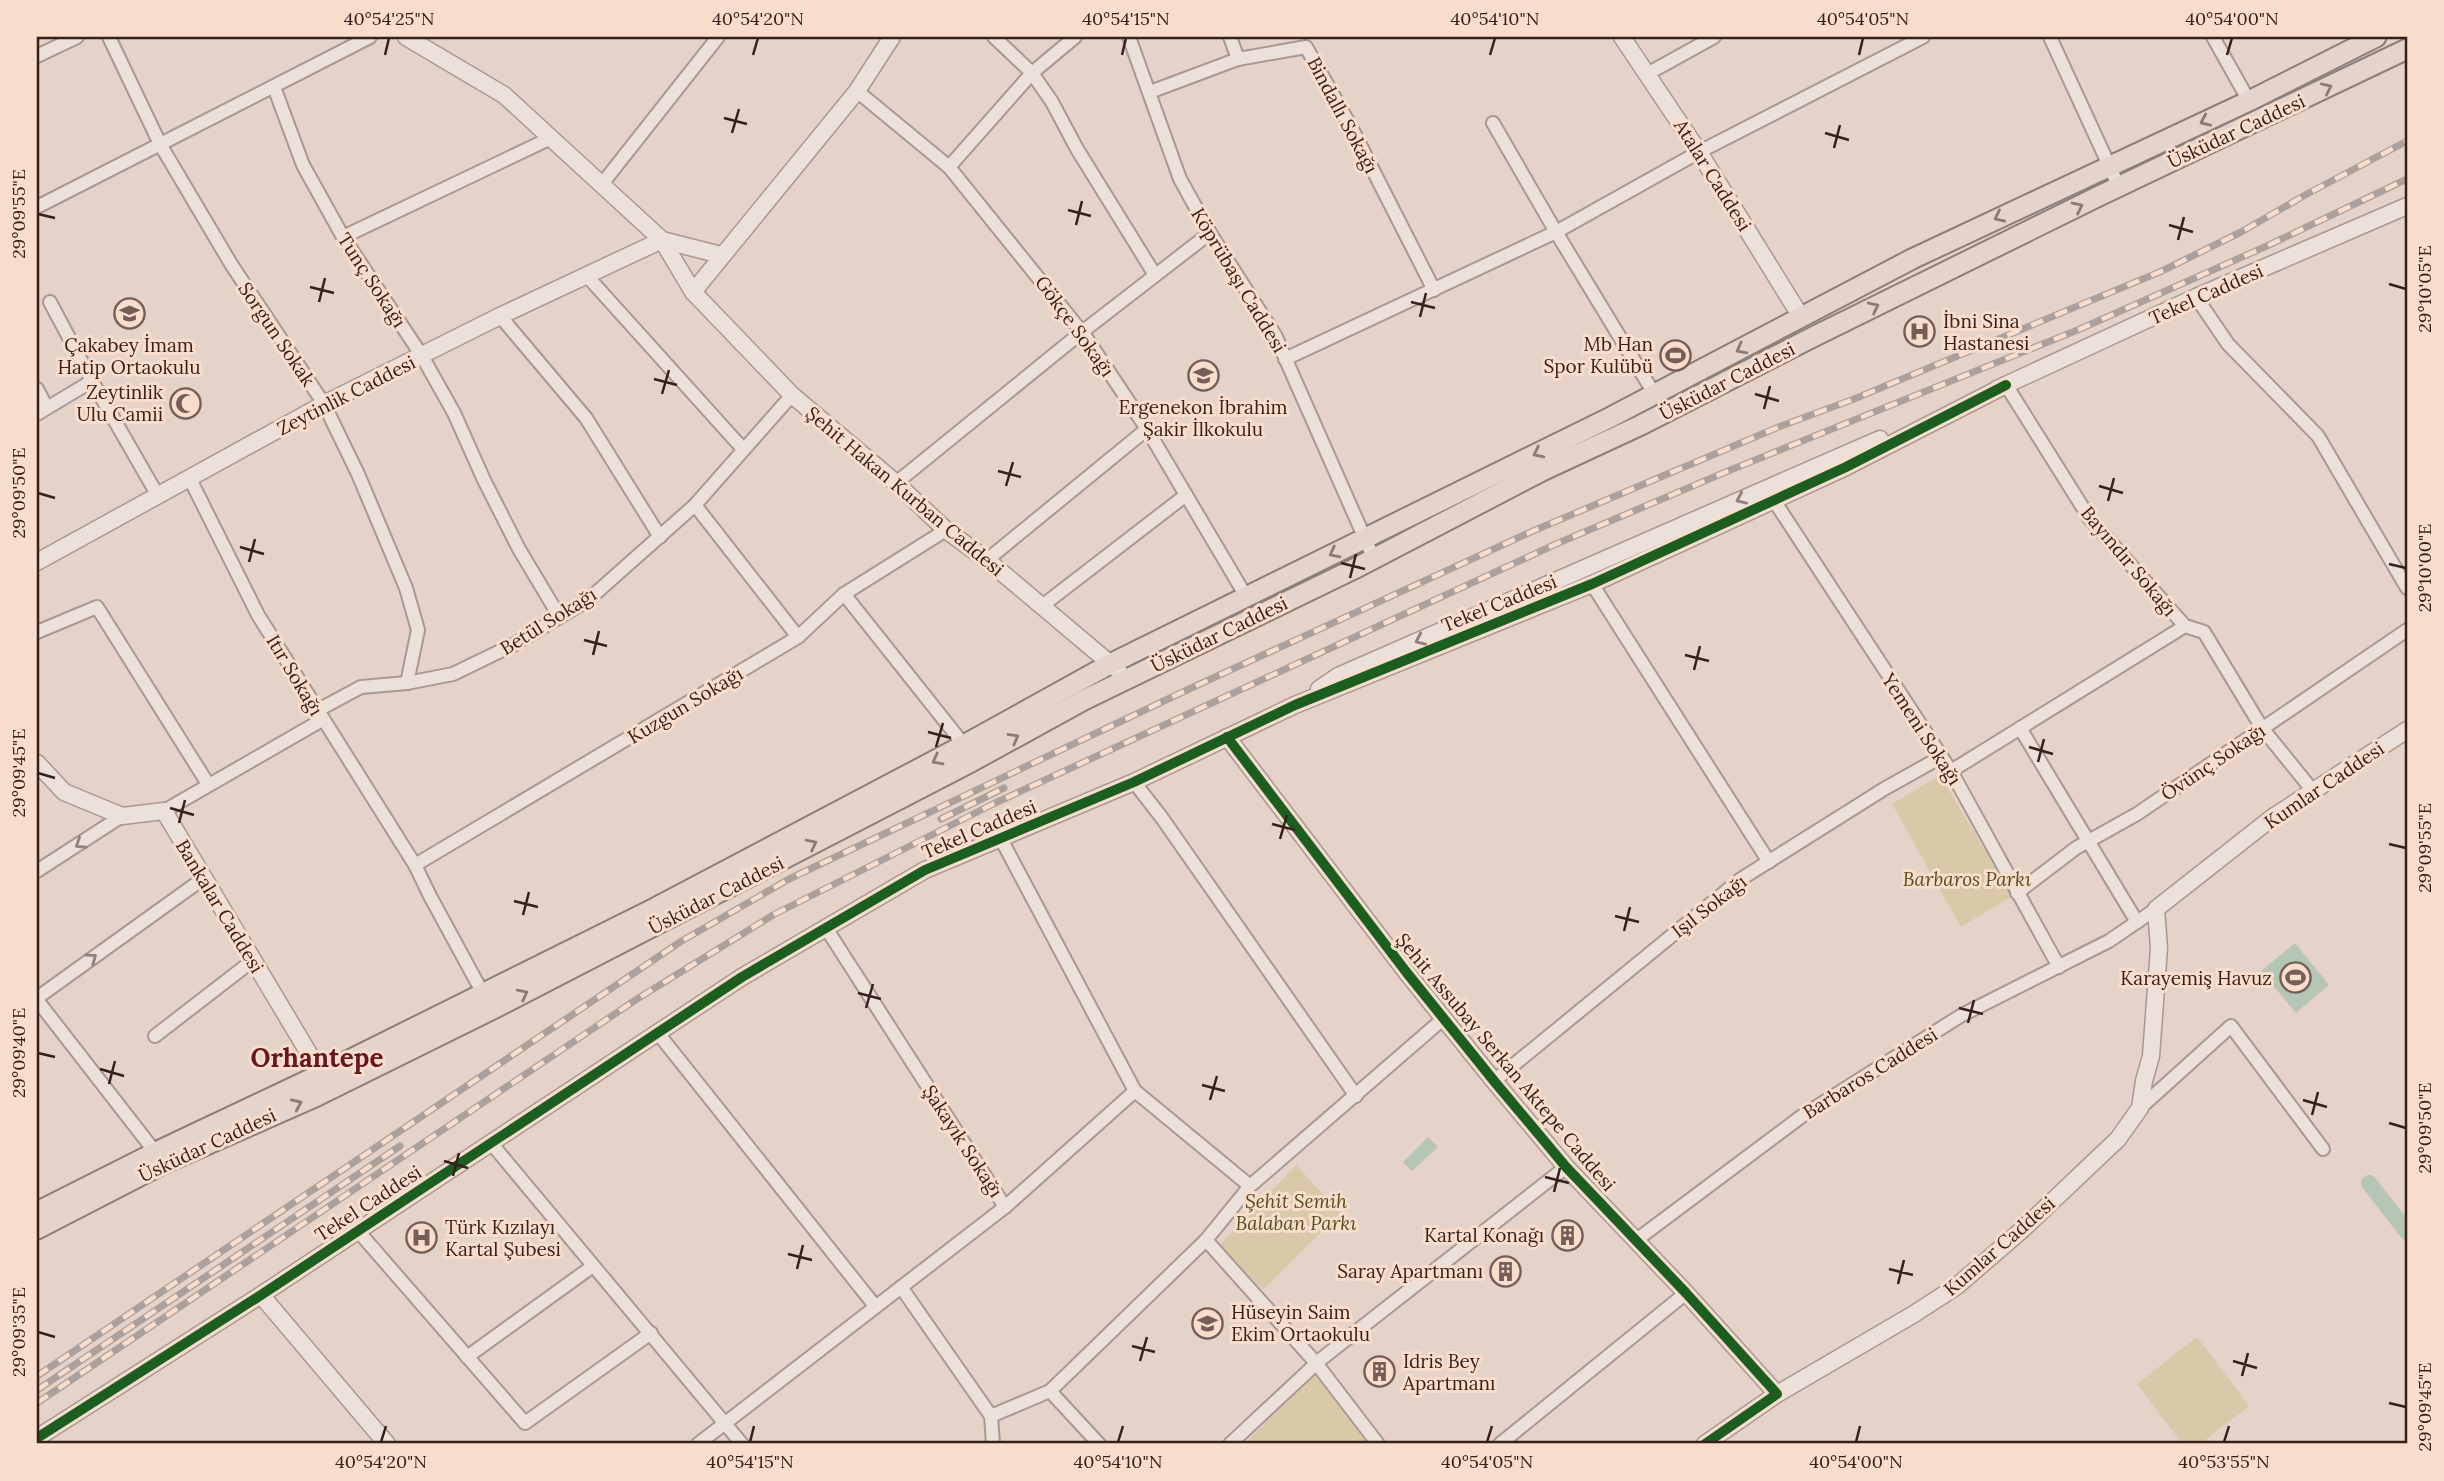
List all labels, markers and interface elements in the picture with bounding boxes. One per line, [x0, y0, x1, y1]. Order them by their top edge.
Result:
text: 40°54'25"N [344, 7, 434, 30]
text: 40°54'20"N [712, 7, 804, 30]
text: 40°54'15"N [1082, 7, 1170, 30]
text: 40°54'10"N [1451, 7, 1540, 30]
text: 40°54'05"N [1817, 7, 1909, 30]
text: 40°54'00"N [2185, 7, 2279, 30]
street label: Bindallı Sokağı [1302, 53, 1384, 177]
one-way arrow [2320, 82, 2332, 96]
street label: Üsküdar Caddesi [2163, 89, 2309, 173]
one-way arrow [2200, 113, 2212, 127]
street label: Atalar Caddesi [1669, 114, 1757, 235]
text: 29°09'55"E [7, 169, 30, 259]
one-way arrow [2071, 201, 2083, 215]
street label: Köprübaşı Caddesi [1186, 203, 1292, 357]
one-way arrow [1994, 209, 2006, 223]
street label: Tunç Sokağı [333, 228, 411, 332]
text: 29°10'05"E [2413, 245, 2436, 333]
street label: Tekel Caddesi [2145, 258, 2267, 330]
street label: Gökçe Sokağı [1030, 271, 1120, 381]
street label: Sorgun Sokak [233, 277, 321, 391]
school or university icon: Çakabey İmam Hatip Ortaokulu [112, 297, 146, 331]
one-way arrow [1867, 302, 1879, 316]
place label: İbni Sina Hastanesi [1943, 309, 2029, 355]
hospital icon: İbni Sina Hastanesi [1903, 315, 1937, 349]
place label: Mb Han Spor Kulübü [1544, 332, 1653, 378]
place label: Çakabey İmam Hatip Ortaokulu [57, 333, 201, 379]
street label: Üsküdar Caddesi [1655, 336, 1799, 426]
sports icon: Mb Han Spor Kulübü [1659, 338, 1693, 372]
one-way arrow [1735, 341, 1748, 354]
street label: Zeytinlik Caddesi [273, 350, 419, 440]
school or university icon: Ergenekon İbrahim Şakir İlkokulu [1186, 359, 1220, 393]
place label: Zeytinlik Ulu Camii [76, 380, 164, 426]
mosque icon: Zeytinlik Ulu Camii [169, 386, 203, 420]
place label: Ergenekon İbrahim Şakir İlkokulu [1118, 395, 1288, 441]
street label: Şehit Hakan Kurban Caddesi [801, 401, 1009, 581]
one-way arrow [1533, 445, 1545, 459]
text: 29°09'50"E [7, 447, 30, 539]
one-way arrow [1735, 491, 1748, 505]
street label: Bayındır Sokağı [2076, 501, 2182, 621]
text: 29°10'00"E [2413, 524, 2436, 612]
one-way arrow [1329, 545, 1341, 559]
street label: Tekel Caddesi [1438, 569, 1560, 637]
street label: Betül Sokağı [495, 582, 601, 660]
street label: Üsküdar Caddesi [1147, 591, 1291, 677]
street label: Itır Sokağı [261, 630, 329, 720]
one-way arrow [1415, 631, 1427, 645]
street label: Kuzgun Sokağı [623, 661, 747, 749]
street label: Yemeni Sokağı [1876, 668, 1967, 790]
street label: Övünç Sokağı [2156, 718, 2270, 806]
text: 29°09'45"E [7, 729, 30, 817]
one-way arrow [1007, 733, 1019, 747]
street label: Kumlar Caddesi [2259, 736, 2389, 834]
one-way arrow [932, 752, 944, 765]
street label: Tekel Caddesi [918, 794, 1040, 864]
text: 29°09'55"E [2413, 803, 2436, 893]
one-way arrow [74, 835, 87, 848]
street label: Bankalar Caddesi [171, 835, 269, 977]
one-way arrow [805, 839, 818, 853]
street label: Üsküdar Caddesi [644, 850, 788, 940]
park label: Barbaros Parkı [1903, 867, 2031, 891]
street label: Işıl Sokağı [1667, 869, 1751, 943]
street label: Şehit Assubay Serkan Aktepe Caddesi [1391, 928, 1621, 1196]
one-way arrow [84, 954, 97, 966]
sports icon: Karayemiş Havuz [2278, 961, 2312, 995]
place label: Karayemiş Havuz [2120, 966, 2272, 990]
one-way arrow [516, 989, 528, 1002]
text: 29°09'40"E [7, 1008, 30, 1098]
street label: Barbaros Caddesi [1798, 1022, 1942, 1124]
district label: Orhantepe [251, 1041, 383, 1074]
street label: Şakayık Sokağı [918, 1080, 1008, 1202]
text: 29°09'50"E [2413, 1082, 2436, 1174]
one-way arrow [290, 1098, 302, 1112]
street label: Üsküdar Caddesi [134, 1103, 280, 1187]
street label: Tekel Caddesi [310, 1160, 426, 1246]
park label: Şehit Semih Balaban Parkı [1236, 1189, 1356, 1235]
street label: Kumlar Caddesi [1938, 1191, 2060, 1301]
place label: Türk Kızılayı Kartal Şubesi [445, 1215, 561, 1261]
building icon: Kartal Konağı [1550, 1218, 1584, 1252]
hospital icon: Türk Kızılayı Kartal Şubesi [405, 1221, 439, 1255]
place label: Kartal Konağı [1424, 1223, 1544, 1247]
building icon: Saray Apartmanı [1489, 1254, 1523, 1288]
place label: Saray Apartmanı [1337, 1259, 1483, 1283]
text: 29°09'35"E [7, 1287, 30, 1377]
place label: Hüseyin Saim Ekim Ortaokulu [1231, 1300, 1370, 1346]
school or university icon: Hüseyin Saim Ekim Ortaokulu [1191, 1306, 1225, 1340]
place label: Idris Bey Apartmanı [1402, 1349, 1495, 1395]
building icon: Idris Bey Apartmanı [1363, 1355, 1397, 1389]
text: 29°09'45"E [2413, 1363, 2436, 1451]
text: 40°54'20"N [335, 1450, 427, 1473]
text: 40°54'15"N [706, 1450, 794, 1473]
text: 40°54'10"N [1074, 1450, 1163, 1473]
text: 40°54'05"N [1441, 1450, 1533, 1473]
text: 40°54'00"N [1809, 1450, 1903, 1473]
text: 40°53'55"N [2178, 1450, 2270, 1473]

